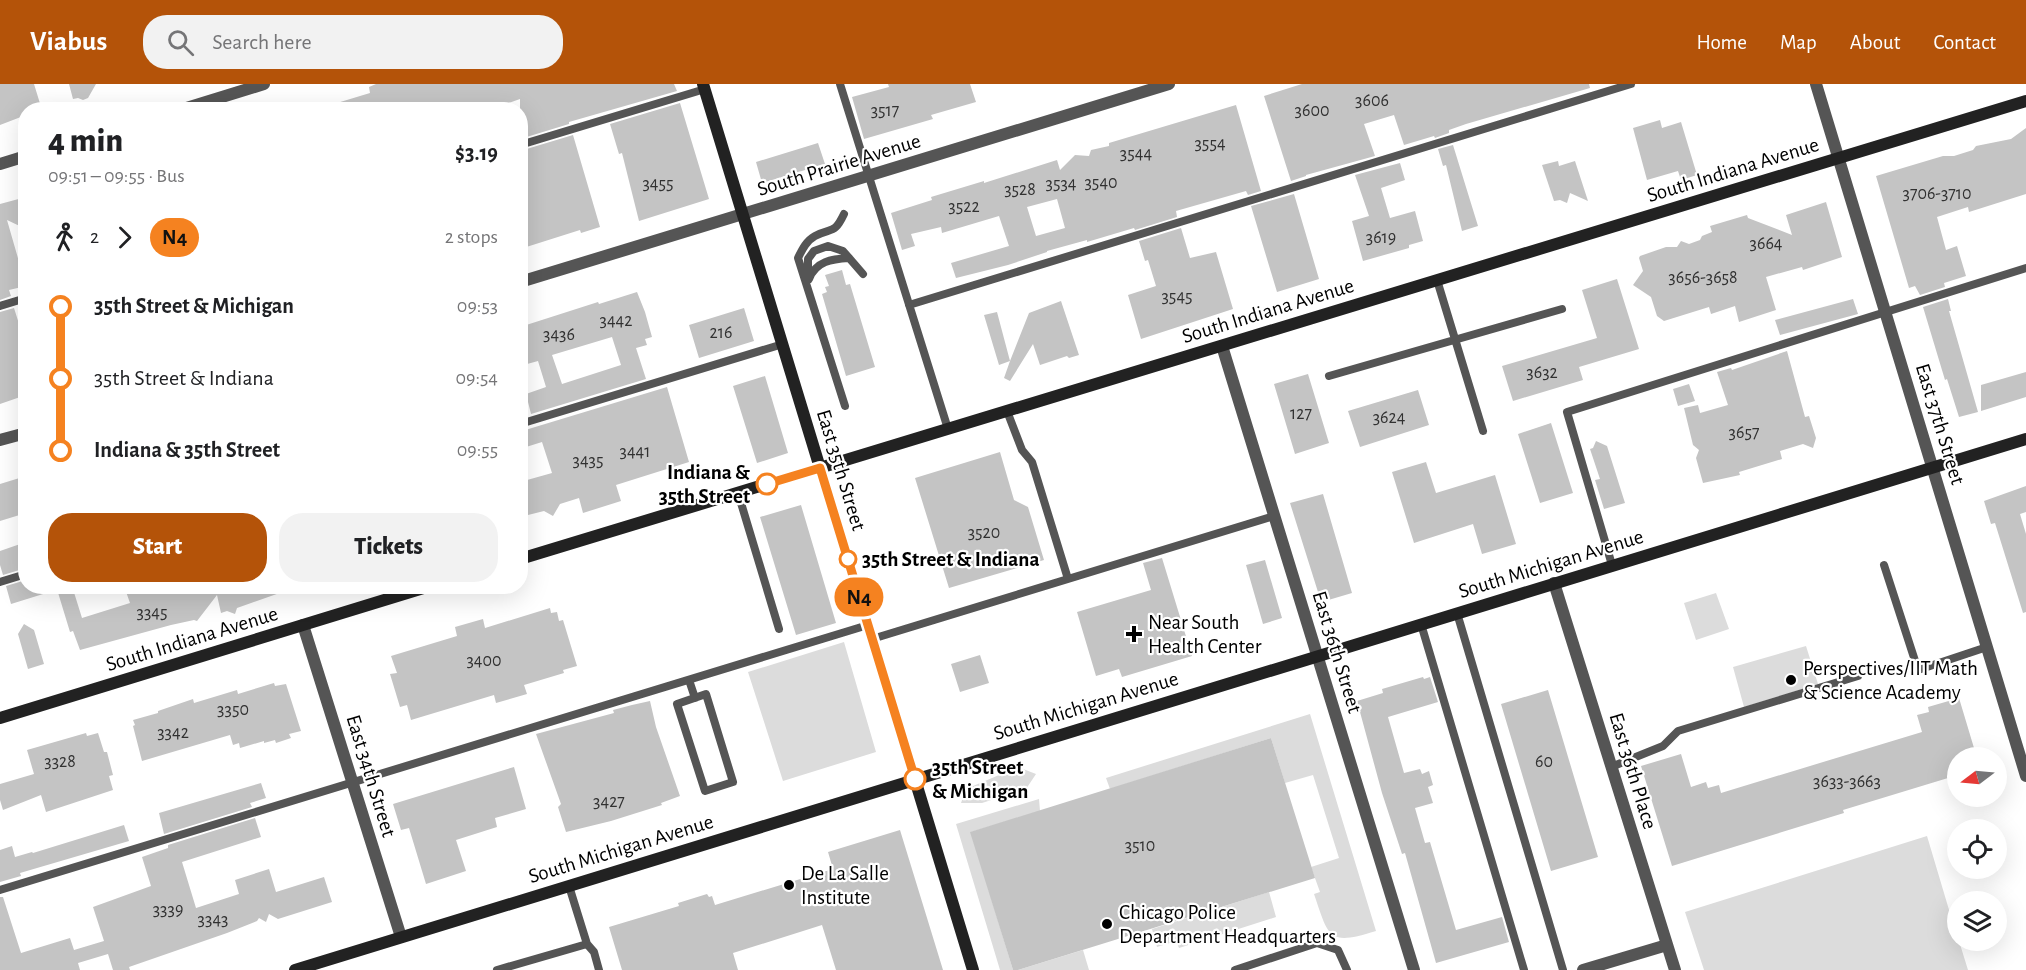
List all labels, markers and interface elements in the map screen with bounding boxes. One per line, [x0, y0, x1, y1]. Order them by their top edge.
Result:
search box [143, 15, 563, 69]
icon: search [164, 26, 197, 59]
text: Viabus [30, 28, 107, 56]
text: Search here [212, 31, 312, 53]
text: Home [1696, 32, 1747, 53]
text: Map [1780, 32, 1817, 53]
text: About [1850, 32, 1900, 53]
text: Contact [1933, 32, 1996, 53]
house number: 3606 [1355, 92, 1389, 110]
house number: 3517 [871, 102, 899, 120]
house number: 3600 [1295, 102, 1329, 120]
text: 4 min [48, 125, 123, 158]
street label: South Prairie Avenue [755, 130, 923, 200]
street label: South Indiana Avenue [1645, 134, 1821, 206]
house number: 3554 [1194, 135, 1226, 153]
text: $3.19 [455, 142, 498, 164]
house number: 3544 [1120, 145, 1152, 163]
text: 09:51 – 09:55 · Bus [48, 166, 185, 186]
house number: 3540 [1084, 174, 1118, 192]
house number: 3455 [642, 175, 674, 193]
house number: 3534 [1045, 175, 1077, 193]
house number: 3528 [1004, 181, 1036, 199]
house number: 3706-3710 [1902, 185, 1972, 203]
house number: 3522 [948, 198, 980, 216]
icon: walk [48, 221, 81, 254]
icon: forward [108, 221, 141, 254]
text: 2 [90, 227, 99, 247]
text: N4 [162, 227, 187, 248]
text: 2 stops [445, 227, 498, 247]
house number: 3619 [1366, 229, 1396, 247]
house number: 3664 [1750, 235, 1783, 253]
house number: 3656-3658 [1668, 269, 1738, 287]
street label: South Indiana Avenue [1180, 275, 1356, 347]
house number: 3545 [1161, 288, 1193, 306]
text: 35th Street & Michigan [94, 295, 294, 317]
text: 09:53 [457, 296, 498, 316]
house number: 3442 [600, 312, 632, 330]
house number: 216 [710, 324, 732, 342]
house number: 3436 [543, 326, 575, 344]
street label: East 37th Street [1912, 361, 1968, 487]
house number: 3632 [1526, 364, 1558, 382]
text: 35th Street & Indiana [94, 367, 274, 389]
text: 09:54 [455, 368, 498, 388]
house number: 127 [1290, 405, 1312, 423]
street label: East 35th Street [813, 407, 869, 533]
house number: 3624 [1373, 409, 1406, 427]
house number: 3657 [1729, 424, 1759, 442]
text: Indiana & 35th Street [94, 439, 280, 461]
text: 09:55 [457, 440, 498, 460]
house number: 3441 [620, 443, 650, 461]
house number: 3435 [572, 452, 604, 470]
place label: Indiana & 35th Street [659, 462, 750, 507]
marker: Indiana & 35th Street [756, 473, 778, 495]
button: Start [48, 513, 267, 582]
button: Tickets [279, 513, 498, 582]
house number: 3520 [968, 524, 1000, 542]
street label: South Michigan Avenue [1456, 526, 1646, 602]
place label: 35th Street & Indiana [862, 549, 1040, 570]
marker: 35th Street & Indiana [839, 550, 857, 568]
line badge: N4 [832, 578, 886, 616]
text: N4 [846, 587, 872, 608]
street label: East 36th Street [1308, 588, 1366, 716]
street label: South Indiana Avenue [104, 603, 280, 675]
house number: 3345 [136, 604, 168, 622]
place label: Near South Health Center [1148, 612, 1262, 657]
marker: Near South Health Center [1125, 625, 1143, 643]
house number: 3400 [466, 652, 502, 670]
place label: Perspectives/IIT Math & Science Academy [1803, 658, 1978, 703]
street label: South Michigan Avenue [991, 668, 1181, 744]
marker: Perspectives/IIT Math & Science Academy [1784, 673, 1798, 687]
house number: 3350 [217, 701, 249, 719]
street label: East 36th Place [1605, 710, 1661, 832]
street label: East 34th Street [342, 712, 400, 840]
house number: 3342 [157, 724, 189, 742]
north arrow [1947, 747, 2007, 807]
map controls [1947, 747, 2007, 951]
house number: 3328 [44, 753, 76, 771]
house number: 60 [1535, 753, 1553, 771]
place label: 35th Street & Michigan [932, 757, 1028, 802]
marker: 35th Street & Michigan [904, 768, 926, 790]
house number: 3633-3663 [1813, 773, 1881, 791]
house number: 3427 [593, 793, 625, 811]
street label: South Michigan Avenue [526, 811, 716, 887]
button: locate [1947, 819, 2007, 879]
house number: 3510 [1125, 837, 1155, 855]
place label: De La Salle Institute [801, 863, 889, 908]
marker: De La Salle Institute [782, 878, 796, 892]
button: layers [1947, 891, 2007, 951]
house number: 3339 [153, 901, 183, 919]
place label: Chicago Police Department Headquarters [1119, 902, 1336, 947]
house number: 3343 [198, 911, 228, 929]
marker: Chicago Police Department Headquarters [1100, 917, 1114, 931]

